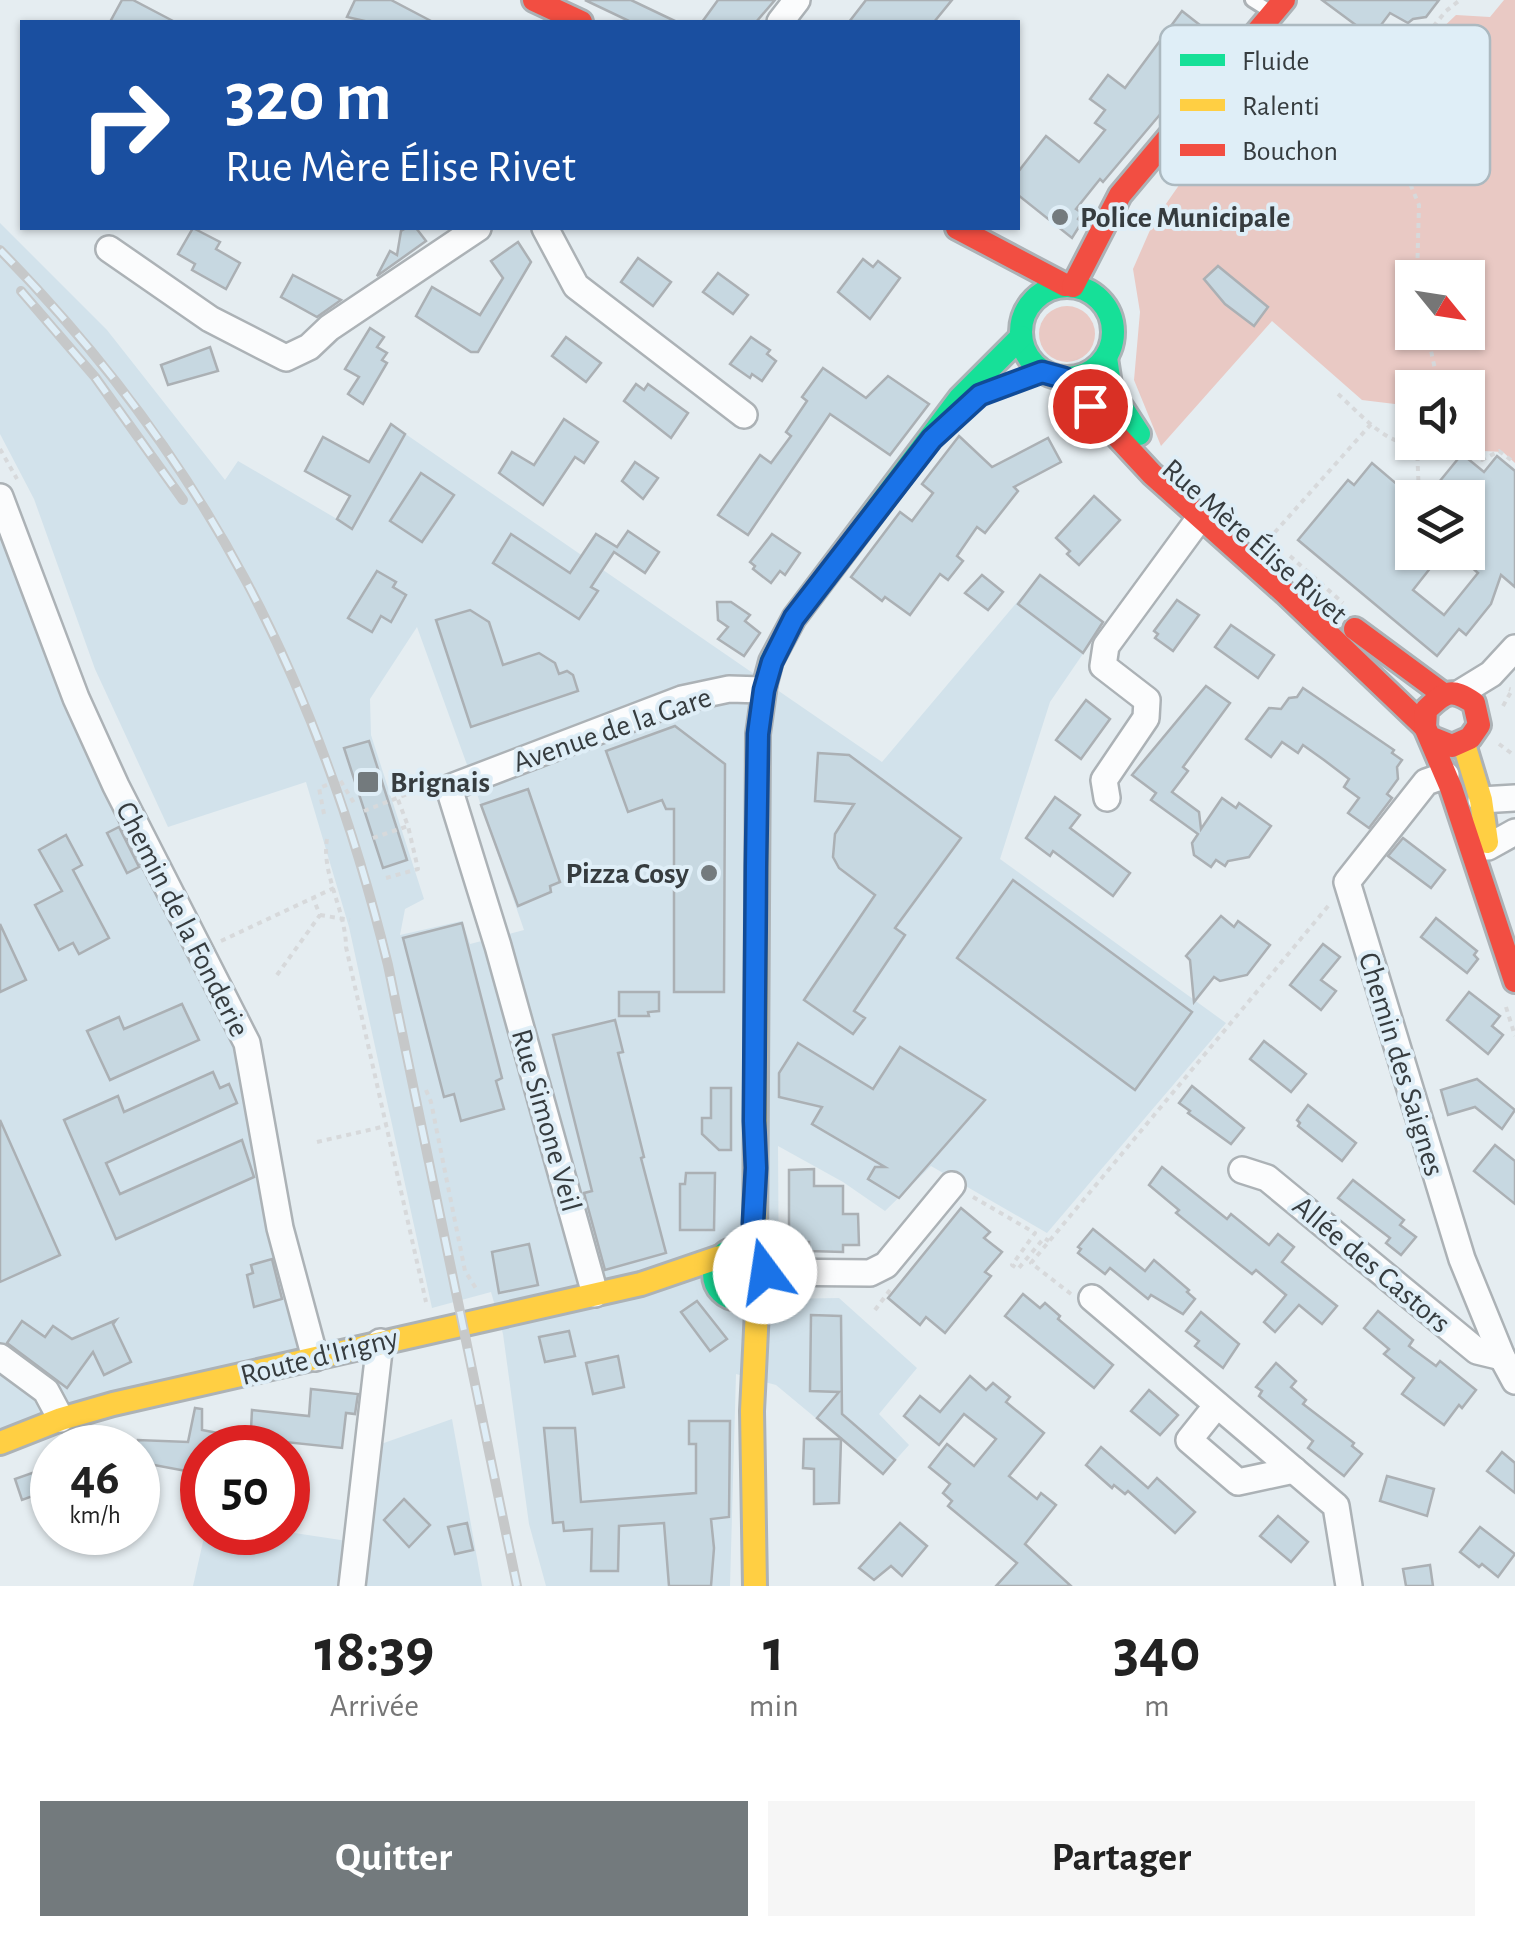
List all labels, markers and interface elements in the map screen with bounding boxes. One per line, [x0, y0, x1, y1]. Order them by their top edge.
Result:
legend [1160, 25, 1490, 185]
text: Fluide [1242, 48, 1310, 76]
icon: right [60, 60, 190, 190]
text: 320 m [225, 63, 392, 133]
text: Ralenti [1242, 93, 1320, 121]
text: Bouchon [1242, 138, 1338, 166]
text: Rue Mère Élise Rivet [225, 145, 576, 190]
place label: Police Municipale [1080, 203, 1290, 233]
marker: Police Municipale [1049, 206, 1071, 228]
north arrow [1395, 260, 1485, 350]
map controls [1395, 260, 1485, 570]
pin [1048, 364, 1133, 449]
button: sound [1395, 370, 1485, 460]
icon: arrive [1063, 379, 1118, 434]
street label: Rue Mère Élise Rivet [1156, 452, 1354, 630]
button: layers [1395, 480, 1485, 570]
street label: Avenue de la Gare [509, 682, 715, 778]
place label: Brignais [390, 768, 490, 798]
marker: Brignais [355, 769, 381, 795]
street label: Chemin de la Fonderie [110, 797, 254, 1042]
place label: Pizza Cosy [565, 859, 690, 889]
marker: Pizza Cosy [698, 862, 720, 884]
street label: Chemin des Saignes [1353, 949, 1449, 1180]
street label: Rue Simone Veil [506, 1026, 586, 1215]
street label: Allée des Castors [1287, 1191, 1456, 1339]
position arrow [713, 1220, 817, 1324]
street label: Route d'Irigny [237, 1323, 401, 1391]
speed limit sign: 50 [180, 1425, 310, 1555]
text: 46 [70, 1453, 120, 1503]
text: km/h [69, 1503, 121, 1528]
text: 18:39 [315, 1622, 434, 1682]
text: 1 [763, 1622, 785, 1682]
text: 340 [1113, 1622, 1200, 1682]
text: Arrivée [330, 1690, 419, 1722]
text: min [749, 1690, 799, 1722]
text: m [1144, 1690, 1170, 1722]
button: Quitter [40, 1801, 748, 1916]
button: Partager [768, 1801, 1475, 1916]

